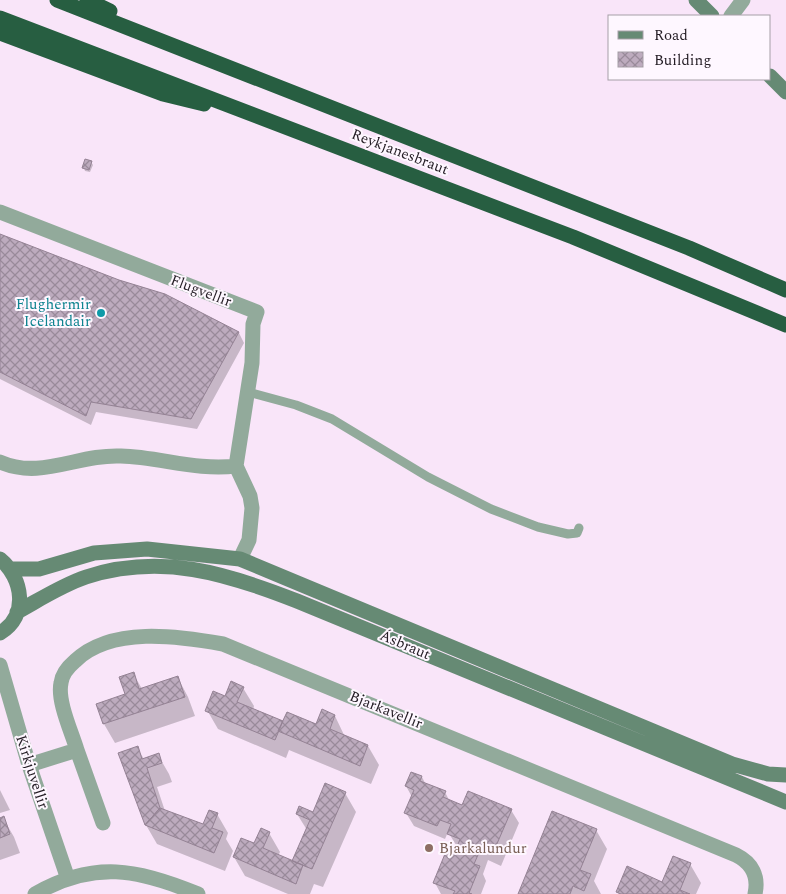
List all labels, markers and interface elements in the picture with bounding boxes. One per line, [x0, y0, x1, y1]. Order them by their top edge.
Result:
legend [608, 15, 771, 80]
text: Road [654, 24, 688, 47]
text: Building [654, 49, 711, 72]
street label: Reykjanesbraut [348, 123, 452, 181]
street label: Flugvellir [167, 269, 235, 313]
place label: Flughermir Icelandair [16, 293, 91, 333]
marker: Flughermir Icelandair [95, 307, 107, 319]
street label: Ásbraut [376, 624, 434, 666]
street label: Bjarkavellir [346, 685, 426, 735]
street label: Kirkjuvellir [9, 732, 55, 812]
place label: Bjarkalundur [439, 837, 527, 860]
marker: Bjarkalundur [423, 842, 435, 854]

